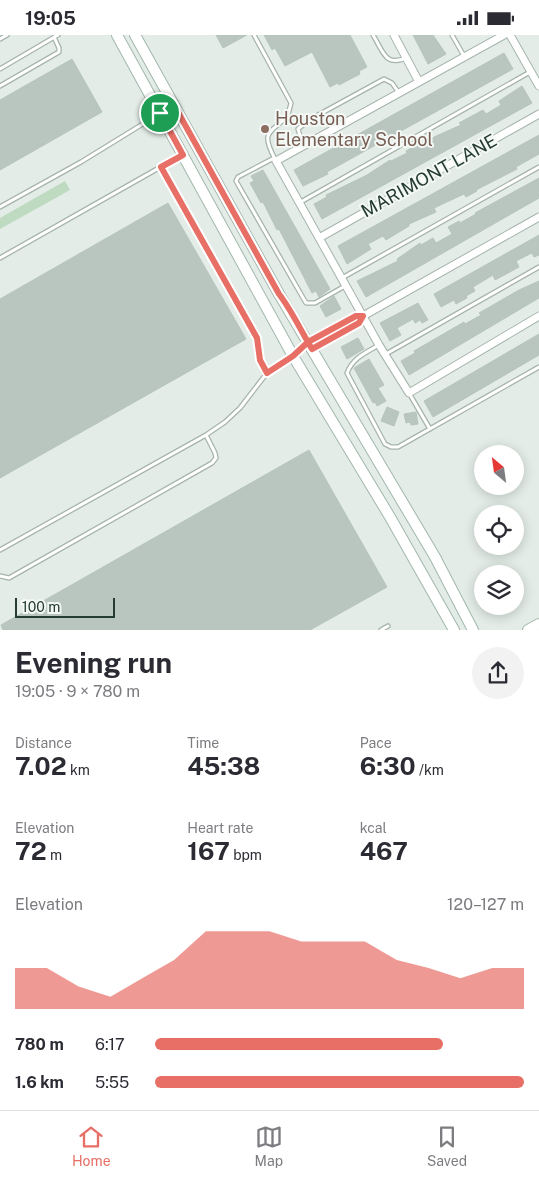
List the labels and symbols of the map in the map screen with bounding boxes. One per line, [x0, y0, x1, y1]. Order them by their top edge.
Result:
pin [139, 92, 181, 134]
place label: Houston Elementary School [275, 108, 433, 150]
marker: Houston Elementary School [259, 123, 271, 135]
street label: MARIMONT LANE [357, 130, 500, 222]
north arrow [474, 445, 524, 495]
scale bar [15, 595, 115, 618]

